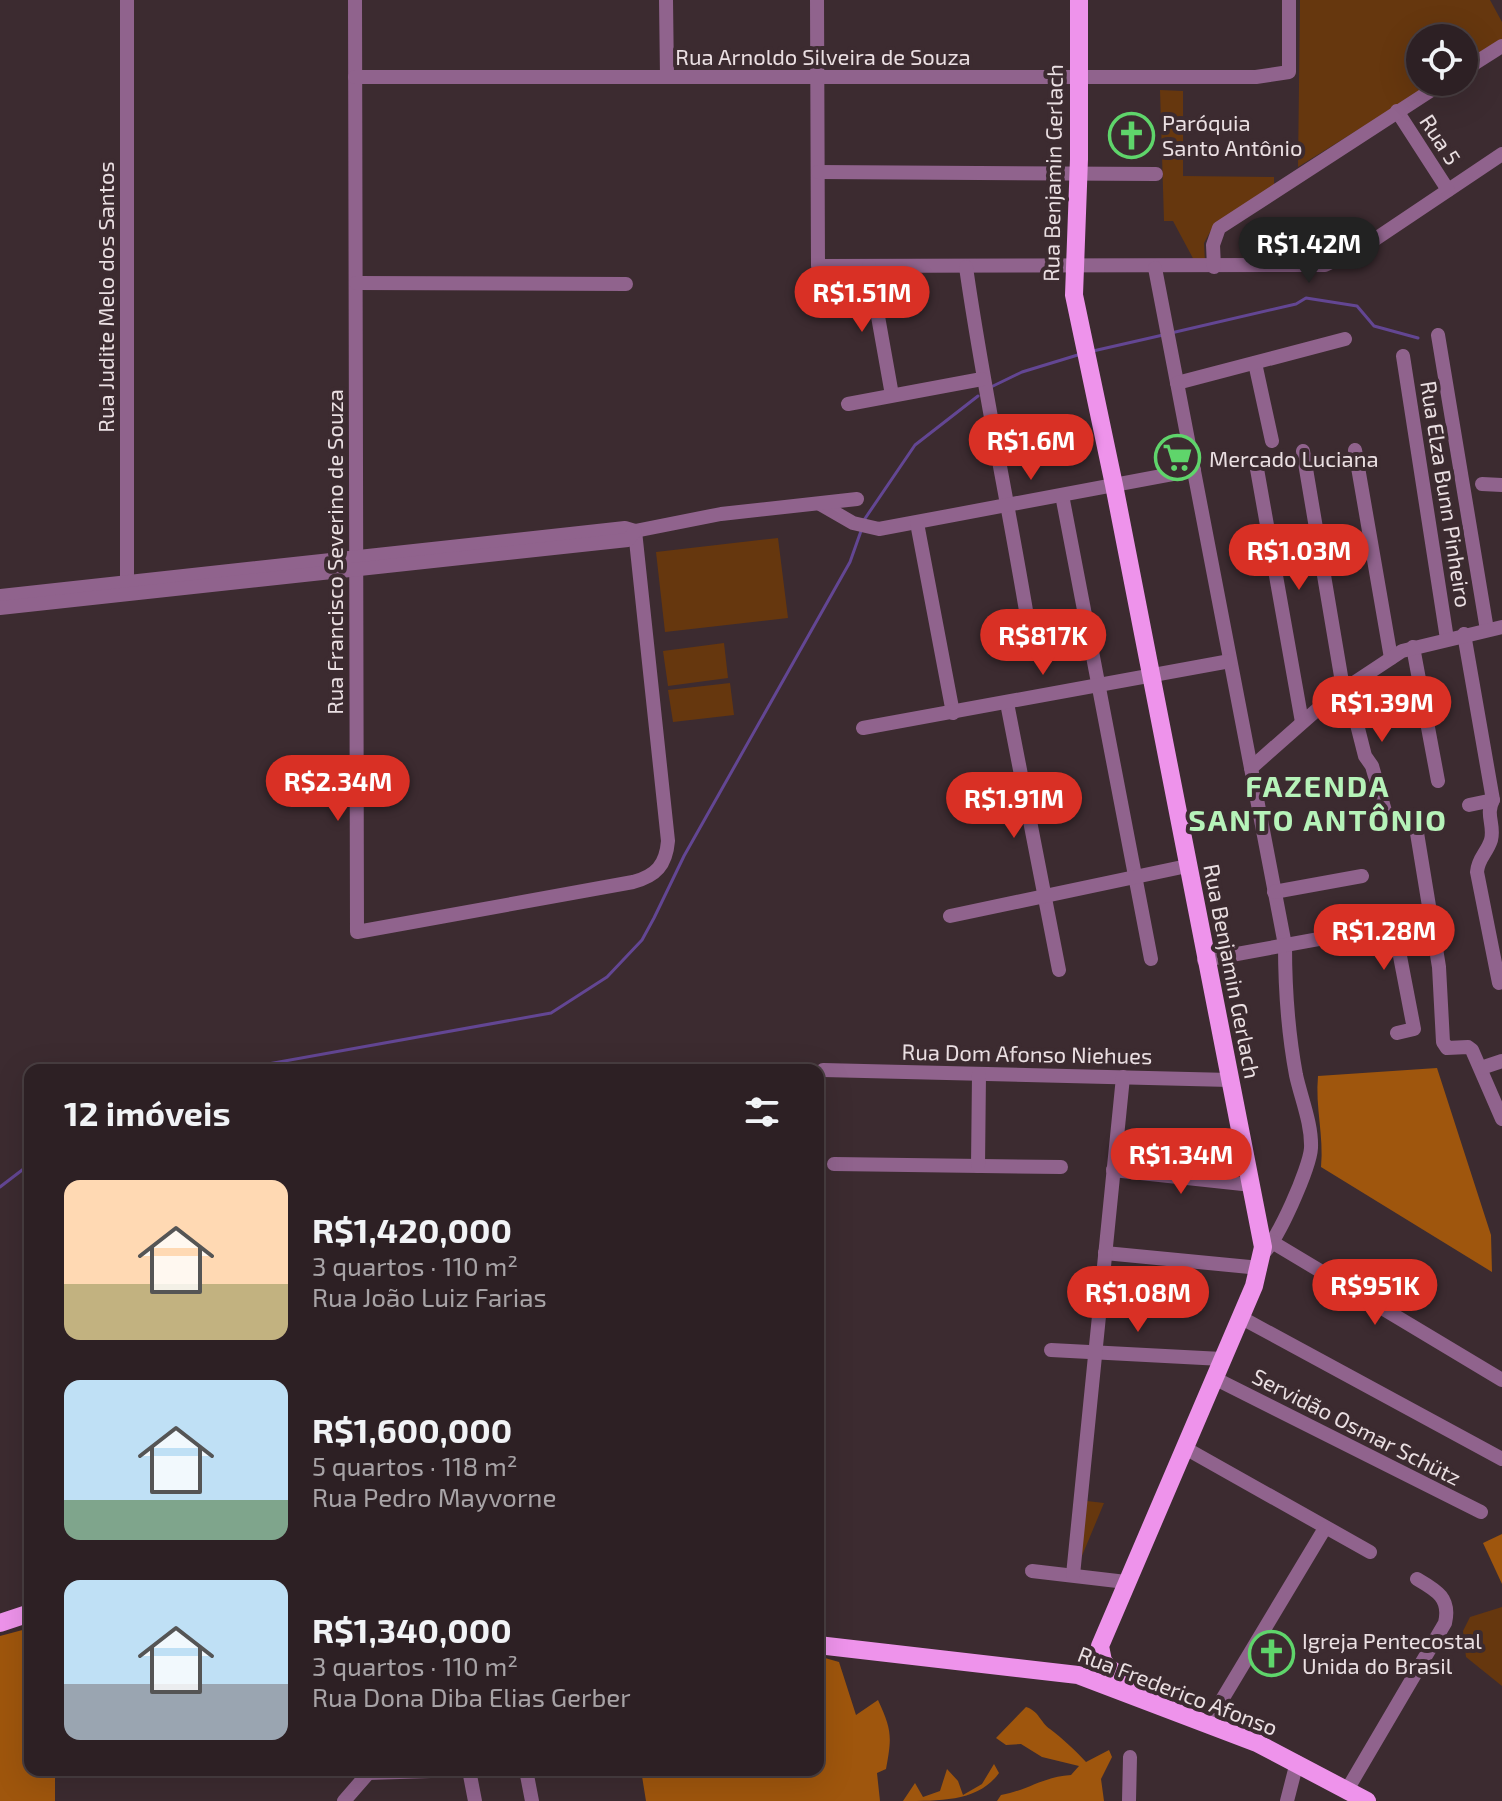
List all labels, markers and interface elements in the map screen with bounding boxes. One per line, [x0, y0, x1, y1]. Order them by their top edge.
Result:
map controls [1406, 24, 1478, 96]
button: locate [1406, 24, 1478, 96]
street label: Rua Arnoldo Silveira de Souza [675, 43, 971, 69]
street label: Rua Benjamin Gerlach [1037, 64, 1068, 282]
place label: Paróquia Santo Antônio [1162, 109, 1303, 160]
street label: Rua 5 [1415, 109, 1467, 169]
church icon: Paróquia Santo Antônio [1107, 111, 1155, 159]
street label: Rua Judite Melo dos Santos [92, 161, 118, 433]
pin: R$1.42M [1235, 217, 1383, 285]
text: R$1.42M [1257, 227, 1361, 258]
pin: R$1.51M [788, 266, 936, 334]
text: R$1.51M [813, 276, 911, 307]
street label: Rua Elza Bunn Pinheiro [1416, 379, 1478, 609]
street label: Rua Francisco Severino de Souza [321, 389, 347, 715]
pin: R$1.6M [966, 414, 1096, 482]
text: R$1.6M [987, 424, 1075, 455]
supermarket icon: Mercado Luciana [1154, 434, 1202, 482]
place label: Mercado Luciana [1209, 445, 1379, 471]
pin: R$1.03M [1225, 524, 1373, 592]
text: R$1.03M [1247, 534, 1351, 565]
pin: R$817K [978, 609, 1108, 677]
text: R$817K [998, 619, 1088, 650]
pin: R$1.39M [1308, 676, 1456, 744]
text: R$1.39M [1330, 686, 1434, 717]
pin: R$2.34M [264, 755, 412, 823]
text: R$2.34M [284, 765, 392, 796]
district label: FAZENDA SANTO ANTÔNIO [1188, 767, 1448, 837]
pin: R$1.91M [940, 772, 1088, 840]
text: R$1.91M [964, 782, 1064, 813]
street label: Rua Benjamin Gerlach [1198, 862, 1267, 1081]
pin: R$1.28M [1310, 904, 1458, 972]
text: R$1.28M [1332, 914, 1436, 945]
street label: Rua Dom Afonso Niehues [902, 1038, 1152, 1068]
icon: filters [740, 1090, 784, 1134]
text: 12 imóveis [64, 1092, 230, 1133]
pin: R$1.34M [1107, 1128, 1255, 1196]
text: R$1.34M [1129, 1138, 1233, 1169]
text: R$1,420,000 [312, 1209, 512, 1250]
icon: home [128, 1212, 224, 1308]
text: 3 quartos · 110 m² [312, 1250, 518, 1281]
pin: R$951K [1310, 1259, 1440, 1327]
pin: R$1.08M [1064, 1266, 1212, 1334]
text: R$951K [1330, 1269, 1420, 1300]
text: R$1.08M [1085, 1276, 1191, 1307]
text: Rua João Luiz Farias [312, 1281, 547, 1312]
street label: Servidão Osmar Schütz [1248, 1362, 1466, 1490]
text: R$1,600,000 [312, 1409, 512, 1450]
icon: home [128, 1412, 224, 1508]
text: 5 quartos · 118 m² [312, 1450, 518, 1481]
text: Rua Pedro Mayvorne [312, 1481, 556, 1512]
text: R$1,340,000 [312, 1609, 512, 1650]
icon: home [128, 1612, 224, 1708]
place label: Igreja Pentecostal Unida do Brasil [1302, 1627, 1482, 1678]
church icon: Igreja Pentecostal Unida do Brasil [1247, 1629, 1295, 1677]
street label: Rua Frederico Afonso [1074, 1640, 1282, 1740]
text: 3 quartos · 110 m² [312, 1650, 518, 1681]
text: Rua Dona Diba Elias Gerber [312, 1681, 631, 1712]

